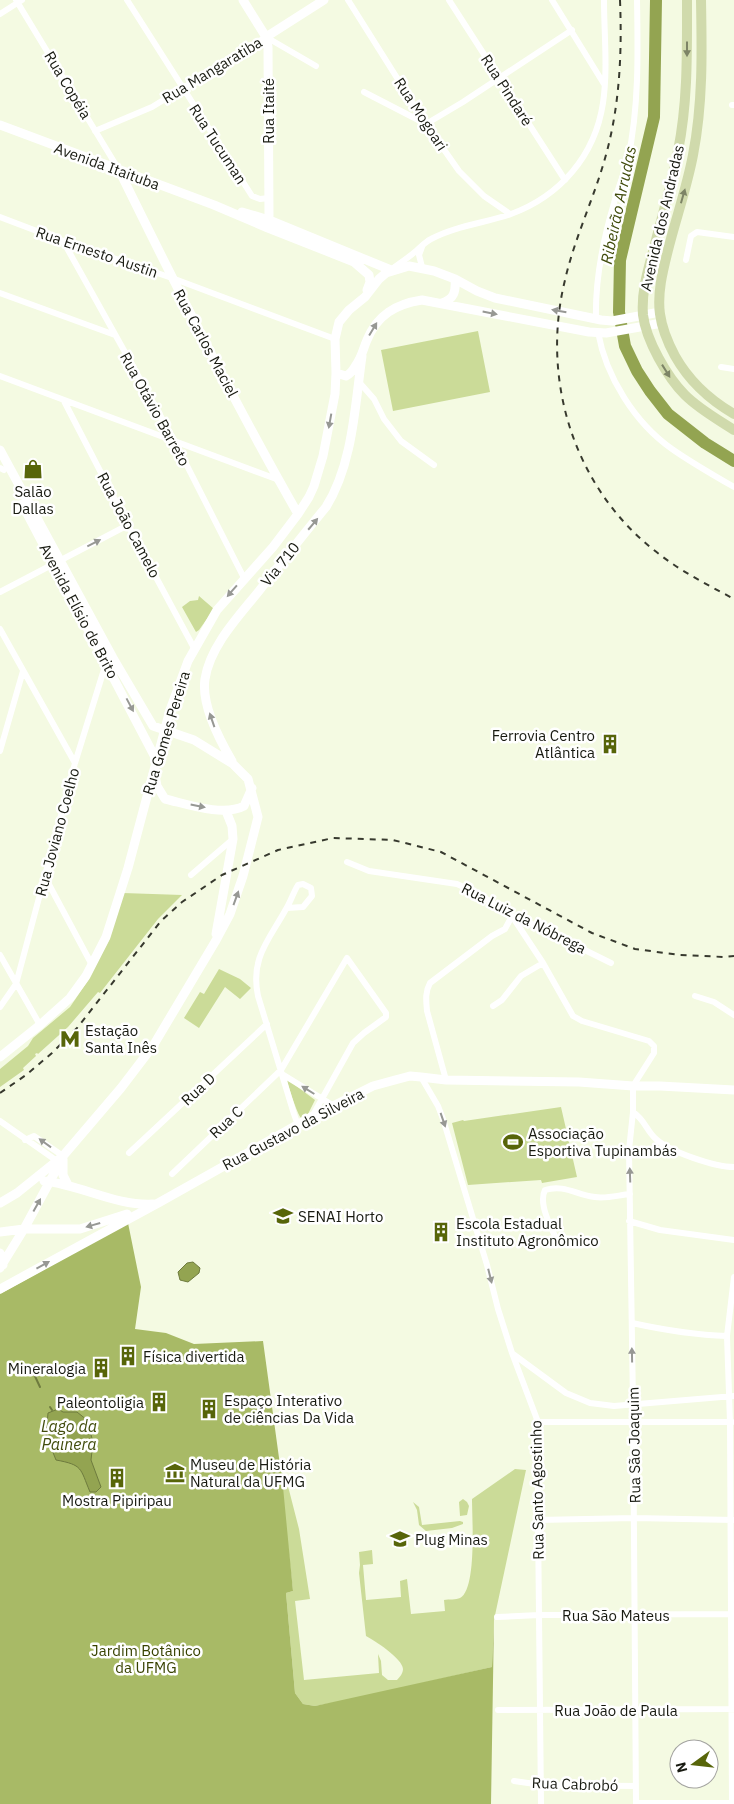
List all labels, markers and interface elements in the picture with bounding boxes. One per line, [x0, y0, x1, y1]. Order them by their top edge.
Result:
street label: Rua Mangaratiba [158, 33, 266, 107]
one-way arrow [683, 41, 691, 57]
street label: Rua Copéia [40, 47, 96, 123]
street label: Rua Pindaré [477, 51, 537, 129]
street label: Rua Mogoari [390, 74, 452, 154]
street label: Rua Itaité [259, 78, 278, 144]
street label: Rua Tucuman [185, 100, 251, 188]
street label: Avenida Itaituba [52, 138, 162, 194]
street label: Avenida dos Andradas [636, 143, 688, 293]
water label: Ribeirão Arrudas [596, 144, 640, 266]
one-way arrow [680, 188, 688, 203]
street label: Rua Ernesto Austin [33, 222, 161, 282]
street label: Rua Carlos Maciel [170, 286, 242, 400]
one-way arrow [551, 306, 567, 314]
one-way arrow [482, 309, 498, 317]
one-way arrow [369, 322, 378, 336]
street label: Rua Otávio Barreto [116, 349, 194, 469]
one-way arrow [662, 364, 671, 377]
one-way arrow [326, 413, 334, 429]
shop icon: Salão Dallas [22, 458, 44, 480]
street label: Rua João Camelo [93, 469, 165, 581]
place label: Salão Dallas [12, 482, 54, 518]
one-way arrow [307, 518, 318, 531]
street label: Via 710 [256, 538, 304, 590]
one-way arrow [87, 539, 101, 547]
street label: Avenida Elísio de Brito [35, 540, 123, 682]
one-way arrow [227, 584, 238, 597]
street label: Rua Gomes Pereira [138, 669, 194, 797]
one-way arrow [125, 699, 134, 712]
one-way arrow [208, 712, 216, 727]
place label: Ferrovia Centro Atlântica [492, 726, 595, 762]
building icon: Ferrovia Centro Atlântica [599, 733, 621, 755]
street label: Rua Joviano Coelho [31, 766, 83, 898]
one-way arrow [190, 802, 206, 810]
street label: Rua Luiz da Nóbrega [459, 878, 589, 958]
one-way arrow [232, 890, 240, 905]
place label: Estação Santa Inês [85, 1021, 157, 1057]
metro station icon: Estação Santa Inês [59, 1028, 81, 1050]
street label: Rua D [177, 1068, 219, 1110]
street label: Rua Gustavo da Silveira [219, 1084, 367, 1174]
one-way arrow [302, 1085, 315, 1095]
street label: Rua C [205, 1102, 247, 1142]
one-way arrow [439, 1113, 447, 1128]
place label: Associação Esportiva Tupinambás [528, 1124, 677, 1160]
sports icon: Associação Esportiva Tupinambás [502, 1131, 524, 1153]
one-way arrow [38, 1138, 51, 1148]
one-way arrow [625, 1167, 633, 1183]
one-way arrow [33, 1198, 41, 1212]
school or university icon: SENAI Horto [272, 1205, 294, 1227]
place label: SENAI Horto [298, 1207, 383, 1226]
place label: Escola Estadual Instituto Agronômico [456, 1214, 599, 1250]
building icon: Escola Estadual Instituto Agronômico [430, 1221, 452, 1243]
one-way arrow [85, 1222, 100, 1230]
one-way arrow [36, 1261, 49, 1270]
one-way arrow [486, 1268, 494, 1283]
building icon: Física divertida [117, 1345, 139, 1367]
place label: Física divertida [143, 1347, 245, 1366]
one-way arrow [628, 1347, 636, 1363]
building icon: Mineralogia [90, 1357, 112, 1379]
place label: Mineralogia [8, 1359, 86, 1378]
street label: Rua São Joaquim [623, 1387, 645, 1503]
building icon: Paleontoligia [148, 1391, 170, 1413]
place label: Espaço Interativo de ciências Da Vida [224, 1391, 354, 1427]
place label: Paleontoligia [57, 1393, 144, 1412]
building icon: Espaço Interativo de ciências Da Vida [198, 1398, 220, 1420]
water label: Lago da Painera [41, 1416, 97, 1454]
street label: Rua Santo Agostinho [526, 1420, 548, 1560]
place label: Museu de História Natural da UFMG [190, 1455, 311, 1491]
museum icon: Museu de História Natural da UFMG [164, 1462, 186, 1484]
building icon: Mostra Pipiripau [106, 1467, 128, 1489]
place label: Mostra Pipiripau [62, 1491, 172, 1510]
school or university icon: Plug Minas [389, 1528, 411, 1550]
place label: Plug Minas [415, 1530, 488, 1549]
street label: Rua São Mateus [562, 1606, 670, 1625]
park label: Jardim Botânico da UFMG [91, 1641, 201, 1677]
street label: Rua João de Paula [554, 1701, 678, 1720]
north arrow [669, 1739, 719, 1789]
text: N [671, 1760, 691, 1775]
street label: Rua Cabrobó [531, 1773, 619, 1795]

